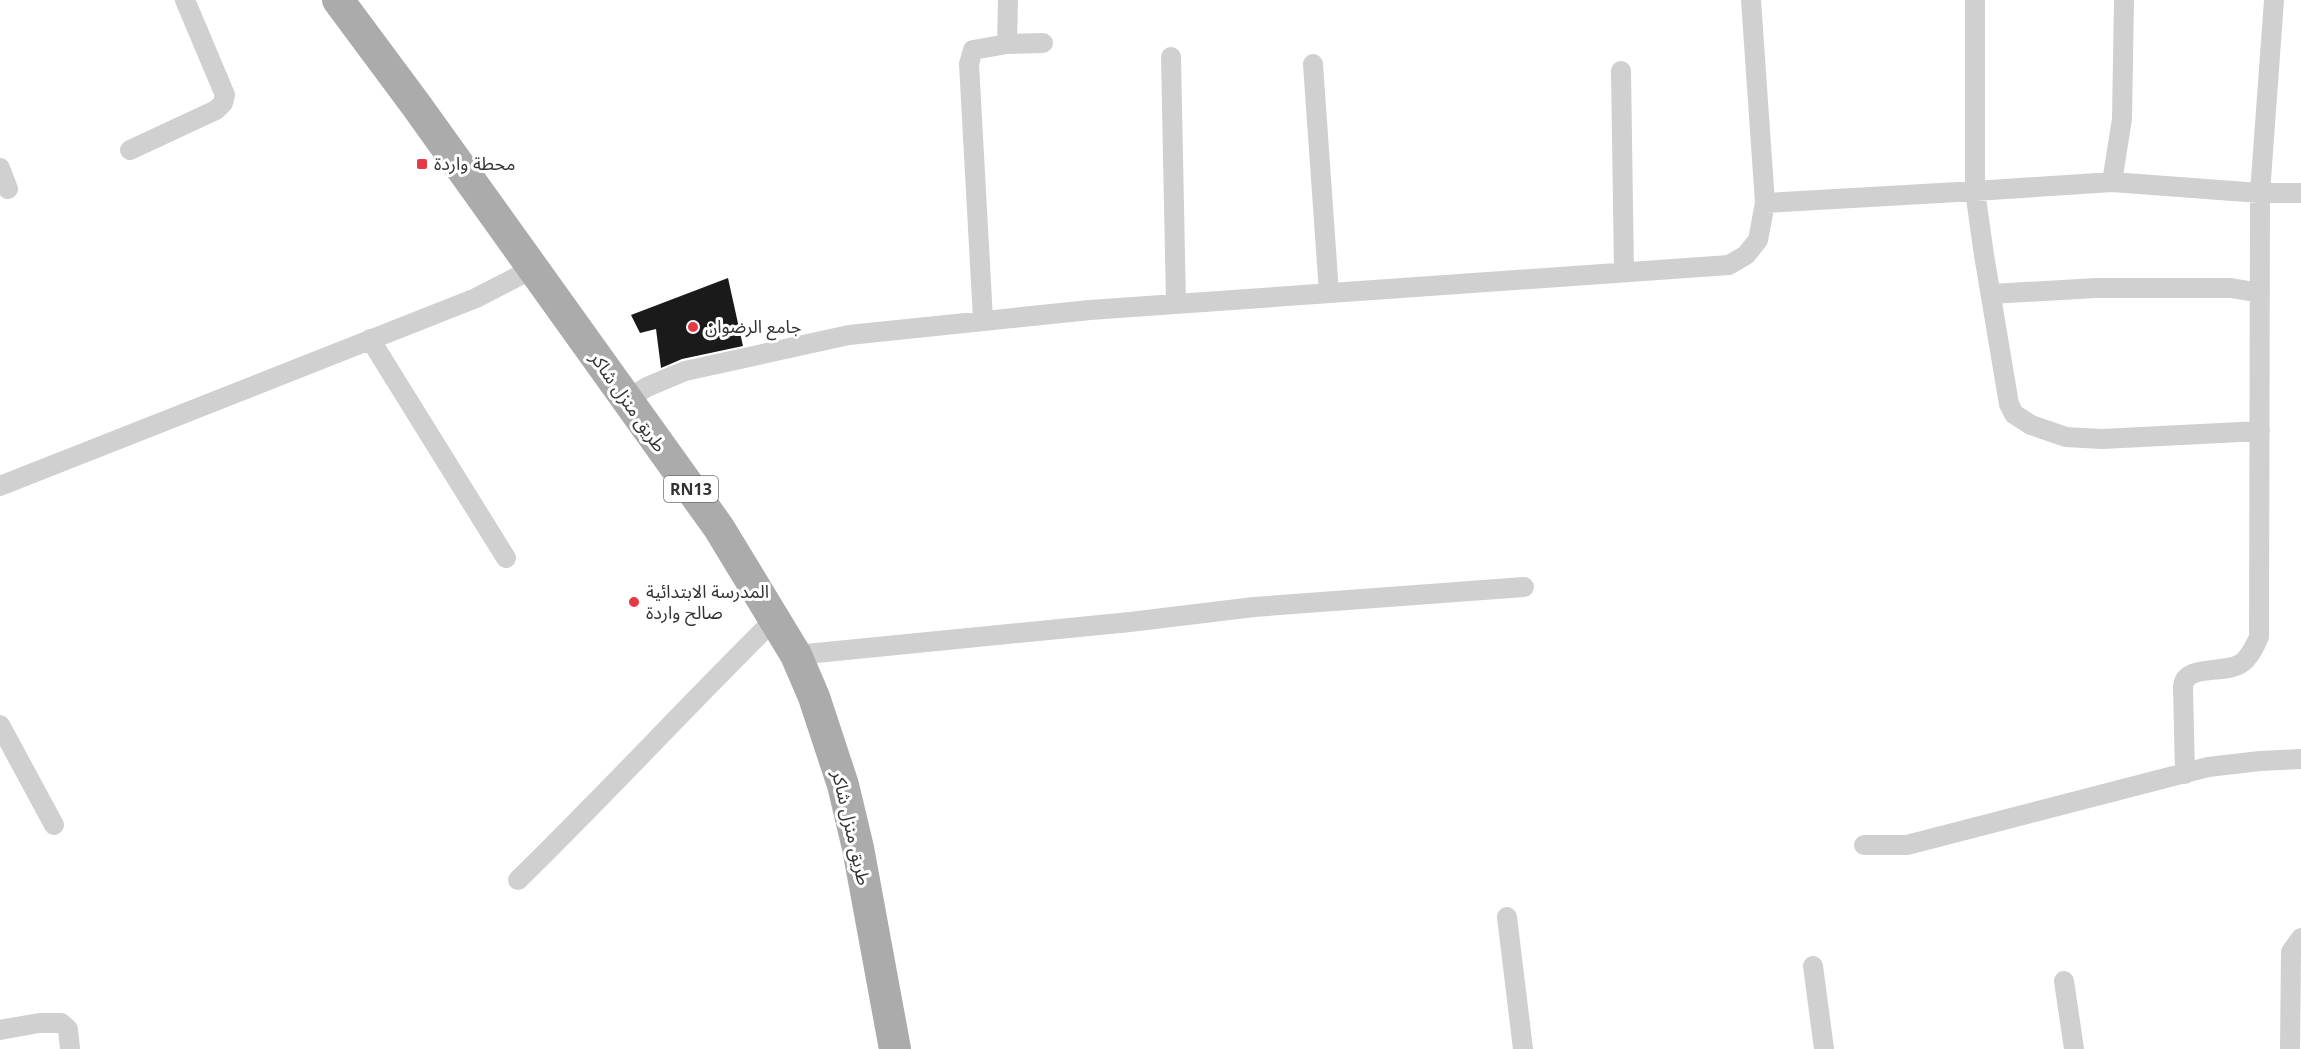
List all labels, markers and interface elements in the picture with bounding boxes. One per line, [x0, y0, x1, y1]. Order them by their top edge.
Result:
place label: محطة واردة [434, 151, 515, 175]
marker: محطة واردة [415, 157, 429, 171]
place label: جامع الرضوان [705, 314, 801, 341]
marker: جامع الرضوان [686, 320, 700, 334]
street label: طريق منزل شاكر [585, 346, 672, 456]
road number: RN13 [664, 476, 718, 502]
place label: المدرسة الابتدائية صالح واردة [646, 579, 769, 626]
marker: المدرسة الابتدائية صالح واردة [627, 595, 641, 609]
street label: طريق منزل شاكر [827, 767, 877, 888]

